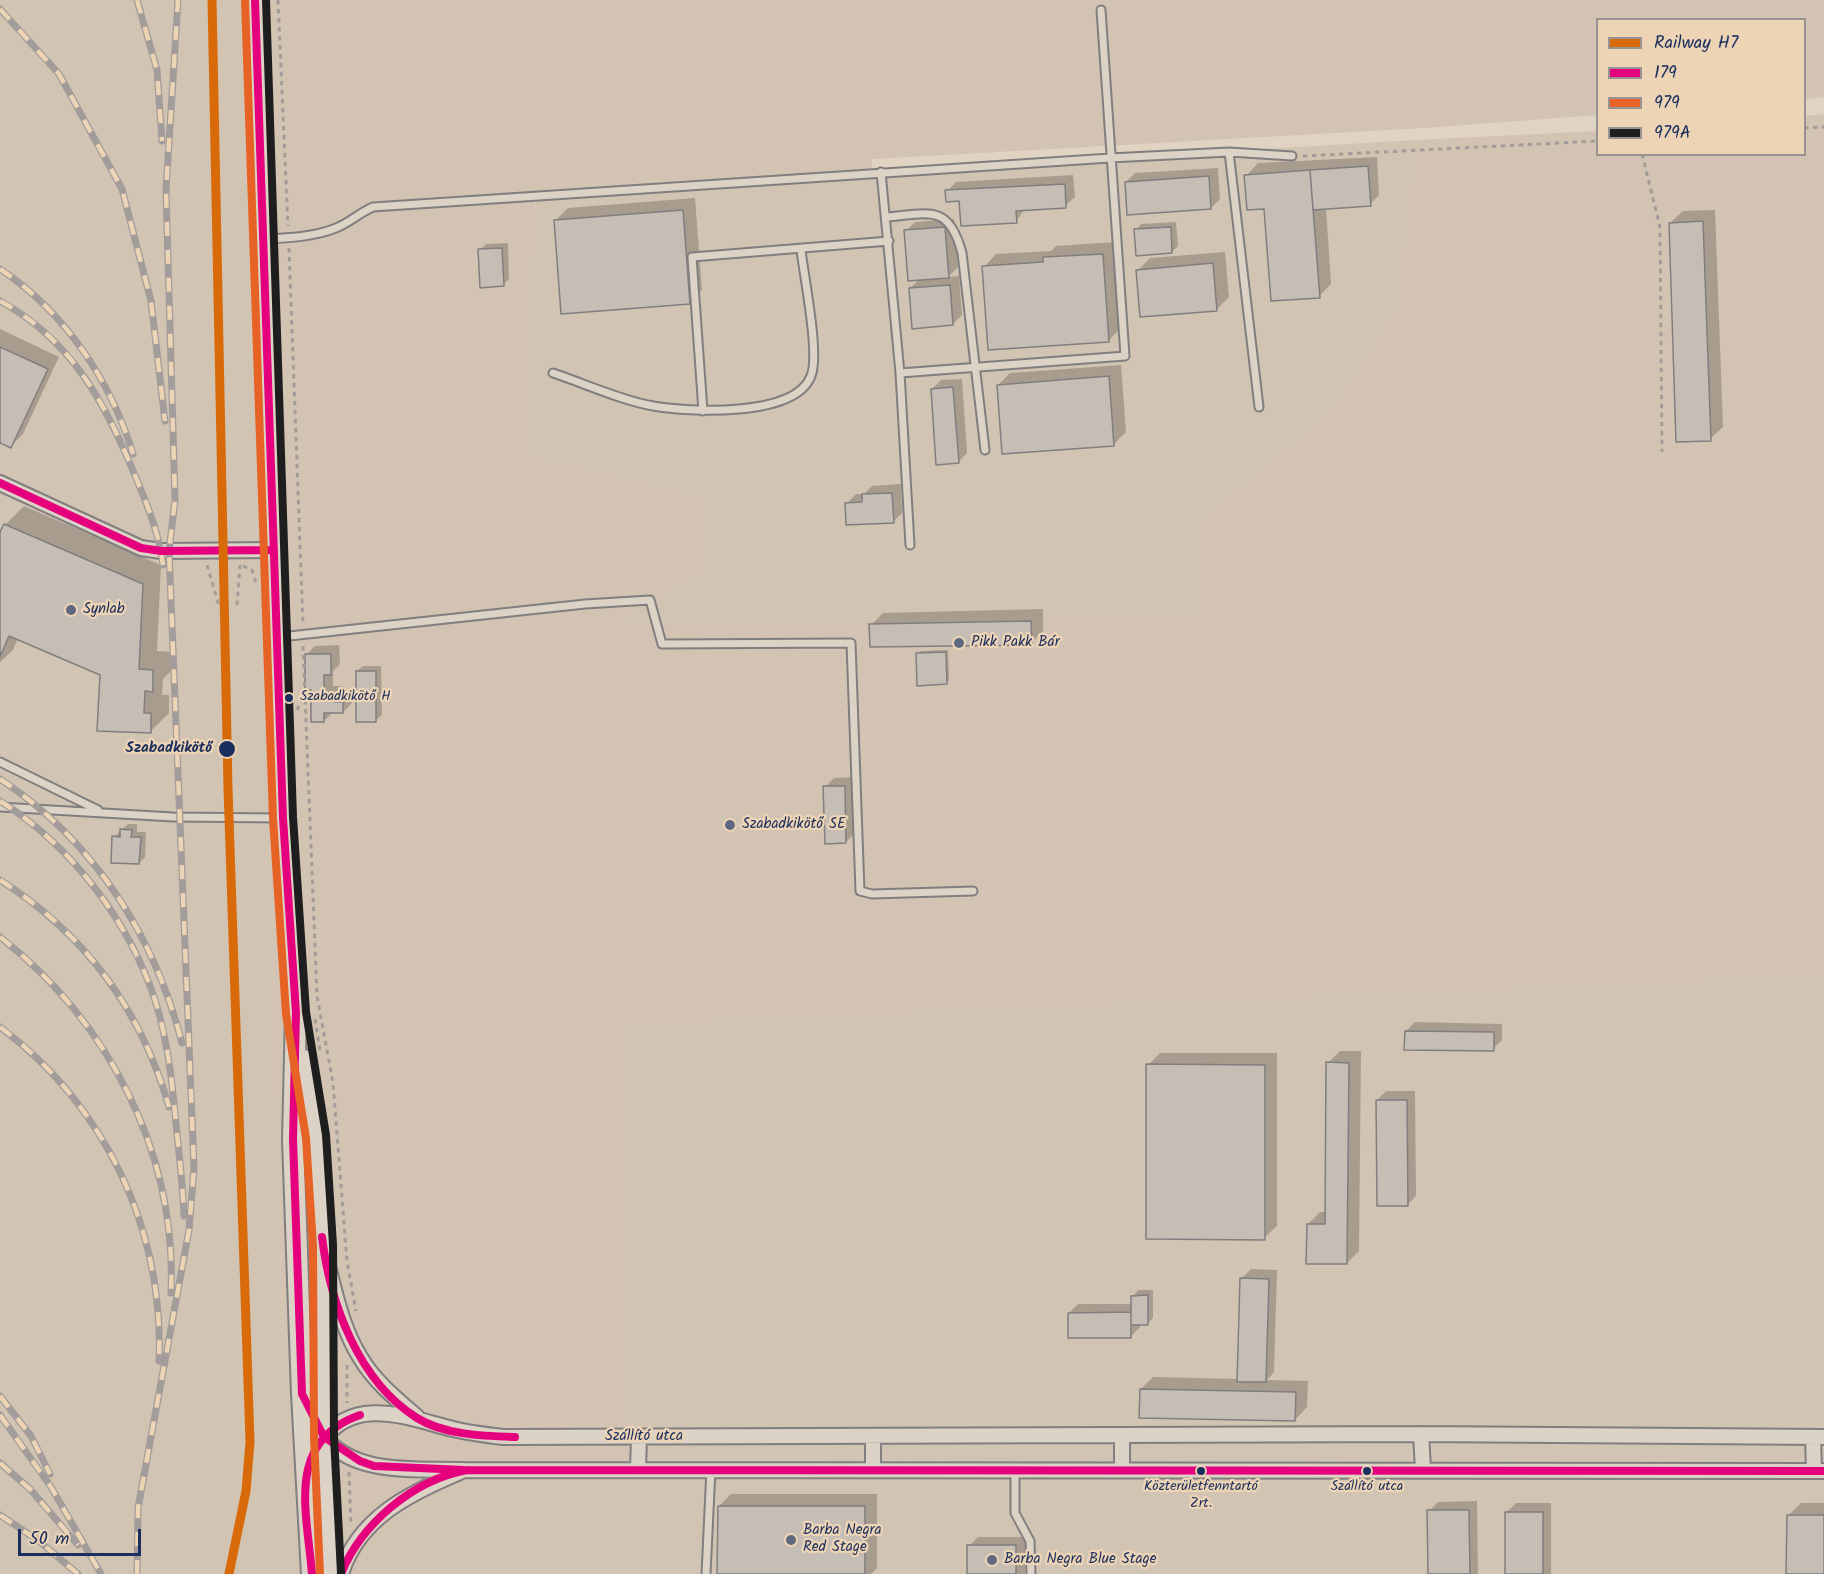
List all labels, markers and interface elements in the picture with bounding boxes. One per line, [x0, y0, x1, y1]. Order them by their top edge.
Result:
legend [1596, 18, 1806, 156]
text: Railway H7 [1654, 29, 1738, 58]
text: 179 [1654, 59, 1677, 88]
text: 979 [1654, 89, 1680, 118]
text: 979A [1654, 119, 1691, 148]
place label: Synlab [83, 601, 125, 619]
marker: Synlab [64, 603, 78, 617]
place label: Pikk Pakk Bár [971, 634, 1060, 652]
marker: Pikk Pakk Bár [952, 636, 966, 650]
place label: Szabadkikötő H [300, 690, 391, 706]
marker: Szabadkikötő H [283, 692, 295, 704]
marker: Szabadkikötő [217, 739, 237, 759]
place label: Szabadkikötő [126, 740, 212, 758]
place label: Szabadkikötő SE [742, 816, 846, 834]
marker: Szabadkikötő SE [723, 818, 737, 832]
street label: Szállító utca [605, 1428, 683, 1446]
marker: Közterületfenntartó Zrt. [1195, 1465, 1207, 1477]
marker: Szállító utca [1361, 1465, 1373, 1477]
place label: Közterületfenntartó Zrt. [1144, 1480, 1258, 1512]
place label: Szállító utca [1331, 1480, 1403, 1496]
scale bar [21, 1517, 144, 1555]
place label: Barba Negra Red Stage [803, 1522, 882, 1557]
text: 50 m [29, 1525, 69, 1554]
marker: Barba Negra Red Stage [784, 1533, 798, 1547]
place label: Barba Negra Blue Stage [1004, 1551, 1156, 1569]
marker: Barba Negra Blue Stage [985, 1553, 999, 1567]

